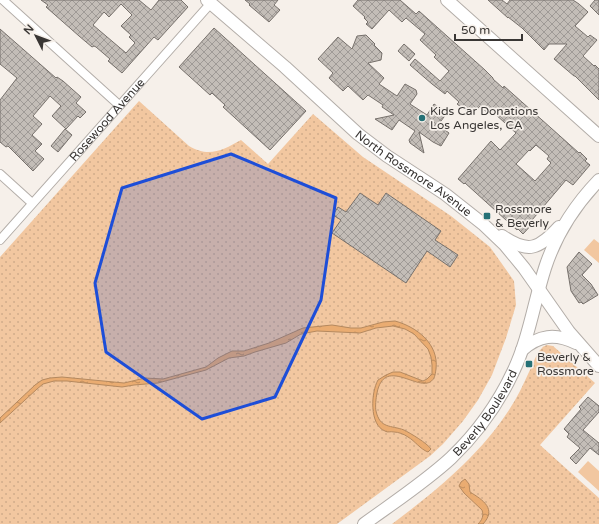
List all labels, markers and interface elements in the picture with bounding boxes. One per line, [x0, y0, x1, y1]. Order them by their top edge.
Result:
north arrow [16, 16, 56, 56]
scale bar [455, 16, 522, 42]
text: N [21, 22, 37, 37]
text: 50 m [461, 23, 490, 37]
street label: Rosewood Avenue [67, 75, 148, 164]
place label: Kids Car Donations Los Angeles, CA [430, 104, 538, 132]
marker: Kids Car Donations Los Angeles, CA [417, 113, 427, 123]
street label: North Rossmore Avenue [352, 127, 475, 219]
place label: Rossmore & Beverly [495, 202, 552, 230]
marker: Rossmore & Beverly [482, 211, 492, 221]
place label: Beverly & Rossmore [537, 350, 594, 378]
marker: Beverly & Rossmore [524, 359, 534, 369]
street label: Beverly Boulevard [450, 368, 520, 459]

